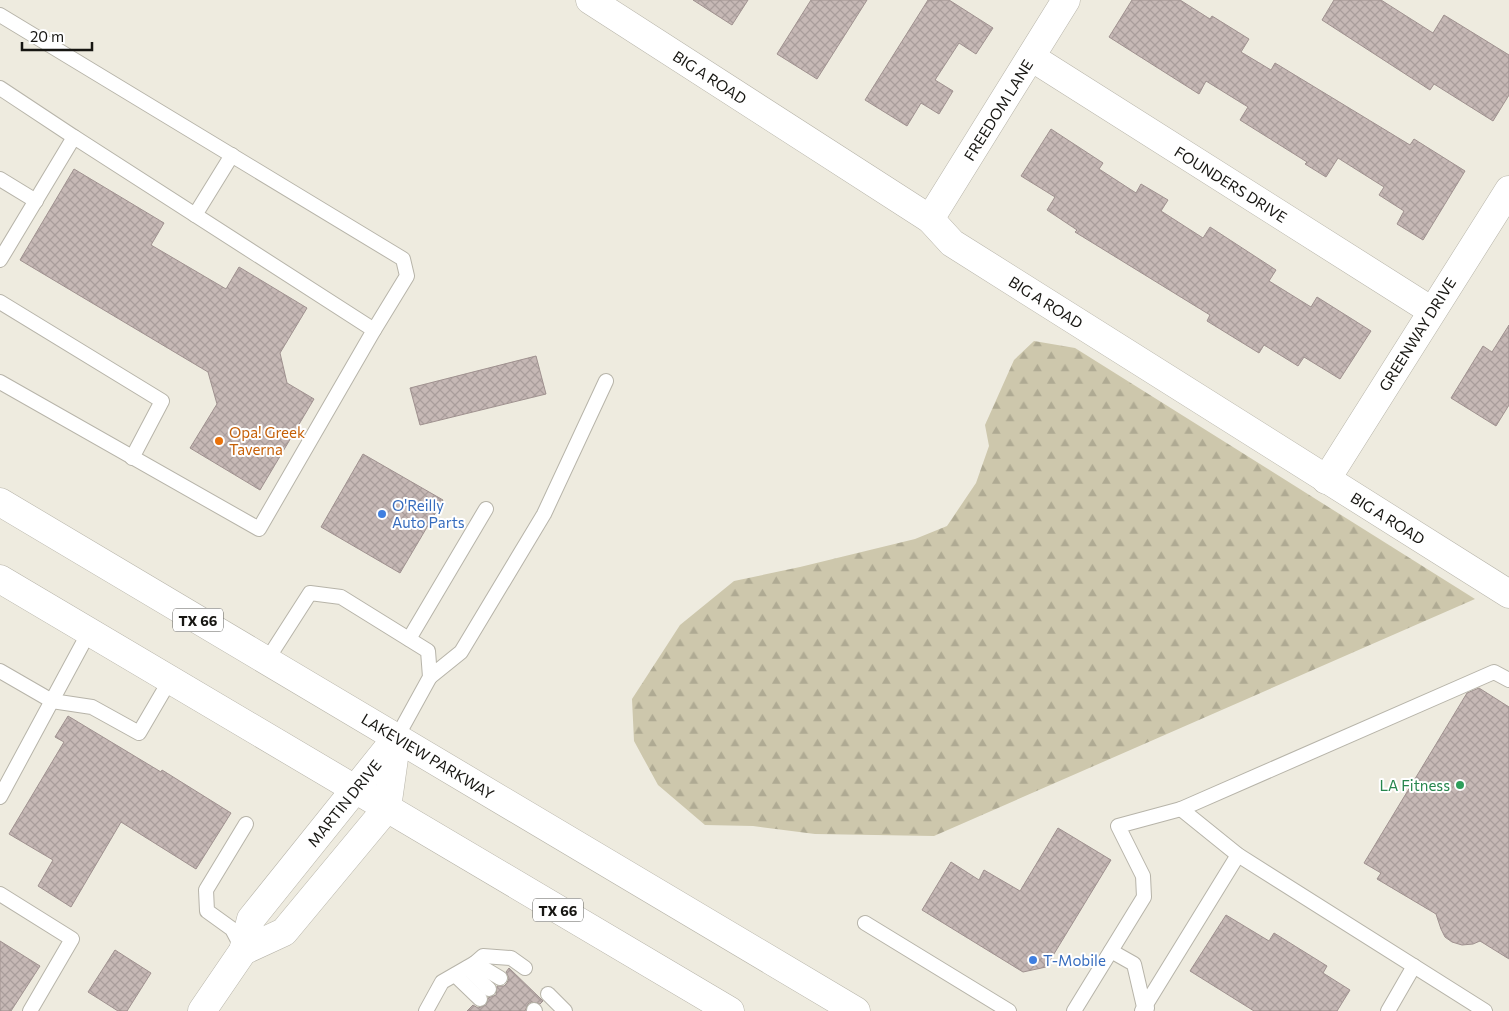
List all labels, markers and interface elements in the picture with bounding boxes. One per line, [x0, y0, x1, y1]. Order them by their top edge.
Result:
scale bar [22, 20, 92, 52]
text: 20 m [30, 27, 64, 45]
street label: BIG A ROAD [670, 47, 750, 107]
street label: FREEDOM LANE [960, 56, 1036, 164]
street label: FOUNDERS DRIVE [1171, 142, 1291, 226]
street label: BIG A ROAD [1006, 272, 1086, 332]
street label: GREENWAY DRIVE [1375, 274, 1459, 394]
place label: Opa! Greek Taverna [229, 423, 305, 458]
marker: Opa! Greek Taverna [213, 435, 225, 447]
street label: BIG A ROAD [1348, 488, 1428, 548]
place label: O'Reilly Auto Parts [392, 496, 465, 531]
marker: O'Reilly Auto Parts [376, 508, 388, 520]
road number: TX 66 [173, 608, 223, 632]
street label: LAKEVIEW PARKWAY [358, 709, 498, 803]
street label: MARTIN DRIVE [303, 756, 385, 850]
place label: LA Fitness [1379, 776, 1450, 794]
marker: LA Fitness [1454, 779, 1466, 791]
road number: TX 66 [533, 898, 583, 922]
place label: T-Mobile [1043, 951, 1106, 969]
marker: T-Mobile [1027, 954, 1039, 966]

